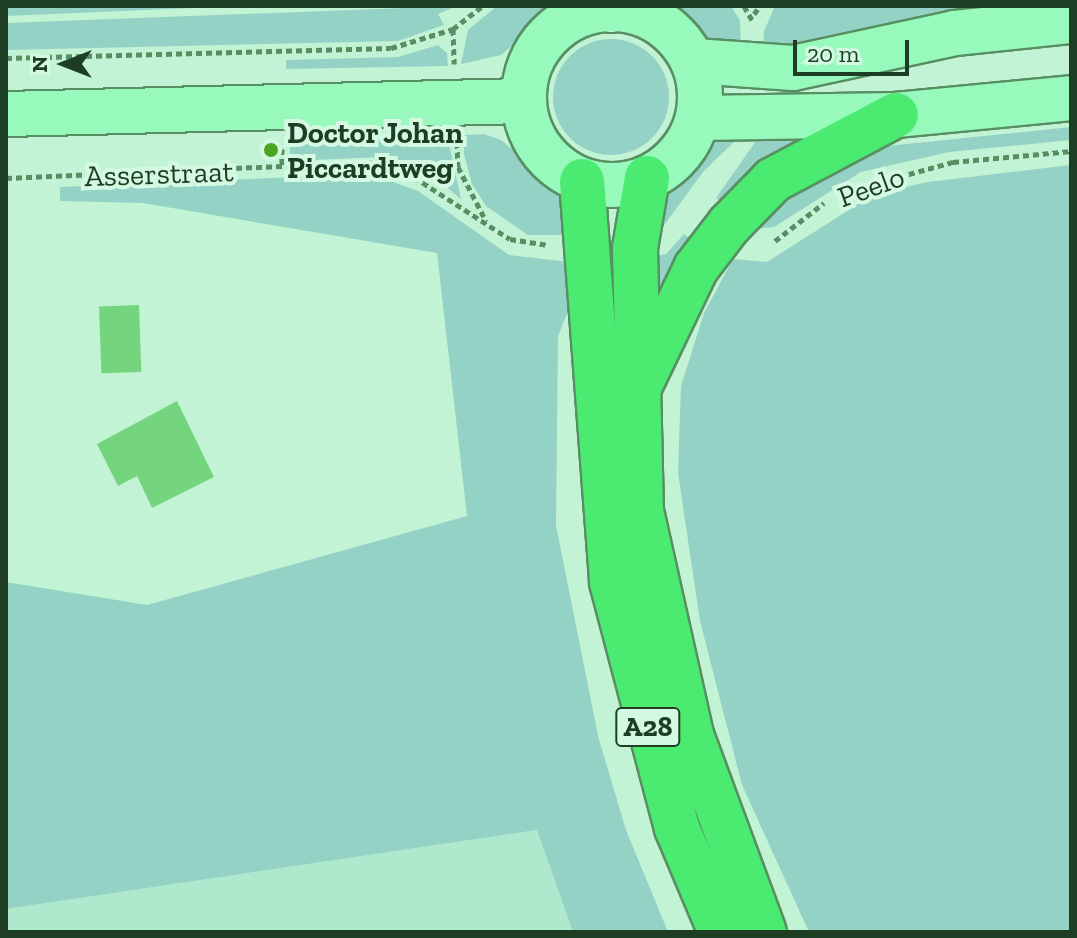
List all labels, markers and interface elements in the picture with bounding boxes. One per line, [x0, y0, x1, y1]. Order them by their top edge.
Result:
north arrow [24, 24, 104, 104]
scale bar [797, 24, 913, 74]
text: 20 m [807, 39, 859, 68]
text: N [26, 56, 53, 72]
place label: Doctor Johan Piccardtweg [287, 115, 464, 186]
marker: Doctor Johan Piccardtweg [262, 141, 280, 159]
street label: Asserstraat [84, 153, 234, 195]
street label: Peelo [833, 158, 909, 216]
road number: A28 [614, 703, 682, 751]

